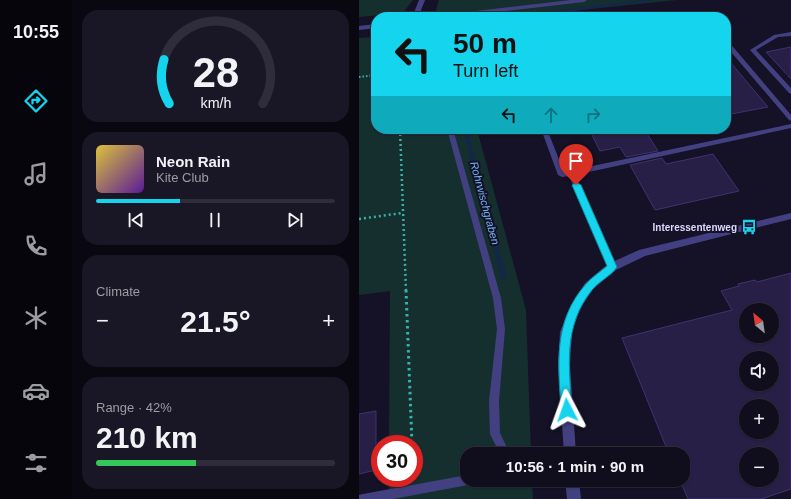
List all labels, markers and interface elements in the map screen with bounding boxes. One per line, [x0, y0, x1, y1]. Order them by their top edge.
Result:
text: 10:55 [13, 22, 59, 42]
icon: left [387, 28, 439, 80]
text: 50 m [453, 28, 517, 59]
text: 28 [192, 49, 239, 96]
text: Turn left [453, 61, 518, 81]
icon: directions [22, 87, 50, 115]
text: km/h [200, 95, 231, 111]
icon: left [498, 104, 520, 126]
icon: ahead [540, 104, 562, 126]
icon: right [582, 104, 604, 126]
pin [559, 144, 593, 185]
icon: arrive [565, 150, 587, 172]
text: Neon Rain [156, 153, 230, 170]
icon: music [22, 160, 50, 188]
water label: Rohrwischgraben [468, 160, 502, 246]
text: Kite Club [156, 170, 209, 185]
icon: previous [125, 209, 147, 231]
icon: pause [204, 209, 226, 231]
icon: next [284, 209, 306, 231]
bus stop icon: Interessentenweg [740, 218, 758, 236]
place label: Interessentenweg [653, 222, 737, 233]
icon: phone [22, 232, 50, 260]
text: Climate [96, 284, 140, 299]
north arrow [739, 303, 779, 343]
map controls [739, 303, 779, 487]
icon: climate [22, 304, 50, 332]
text: 21.5° [180, 305, 251, 338]
text: − [96, 308, 109, 333]
text: + [322, 308, 335, 333]
button: sound [739, 351, 779, 391]
icon: car [22, 377, 50, 405]
position arrow [546, 389, 588, 431]
button: + [739, 399, 779, 439]
text: Range · 42% [96, 400, 172, 415]
text: 210 km [96, 421, 198, 454]
speed limit sign: 30 [371, 435, 423, 487]
button: − [739, 447, 779, 487]
icon: filters [22, 449, 50, 477]
text: 10:56 · 1 min · 90 m [506, 458, 644, 475]

